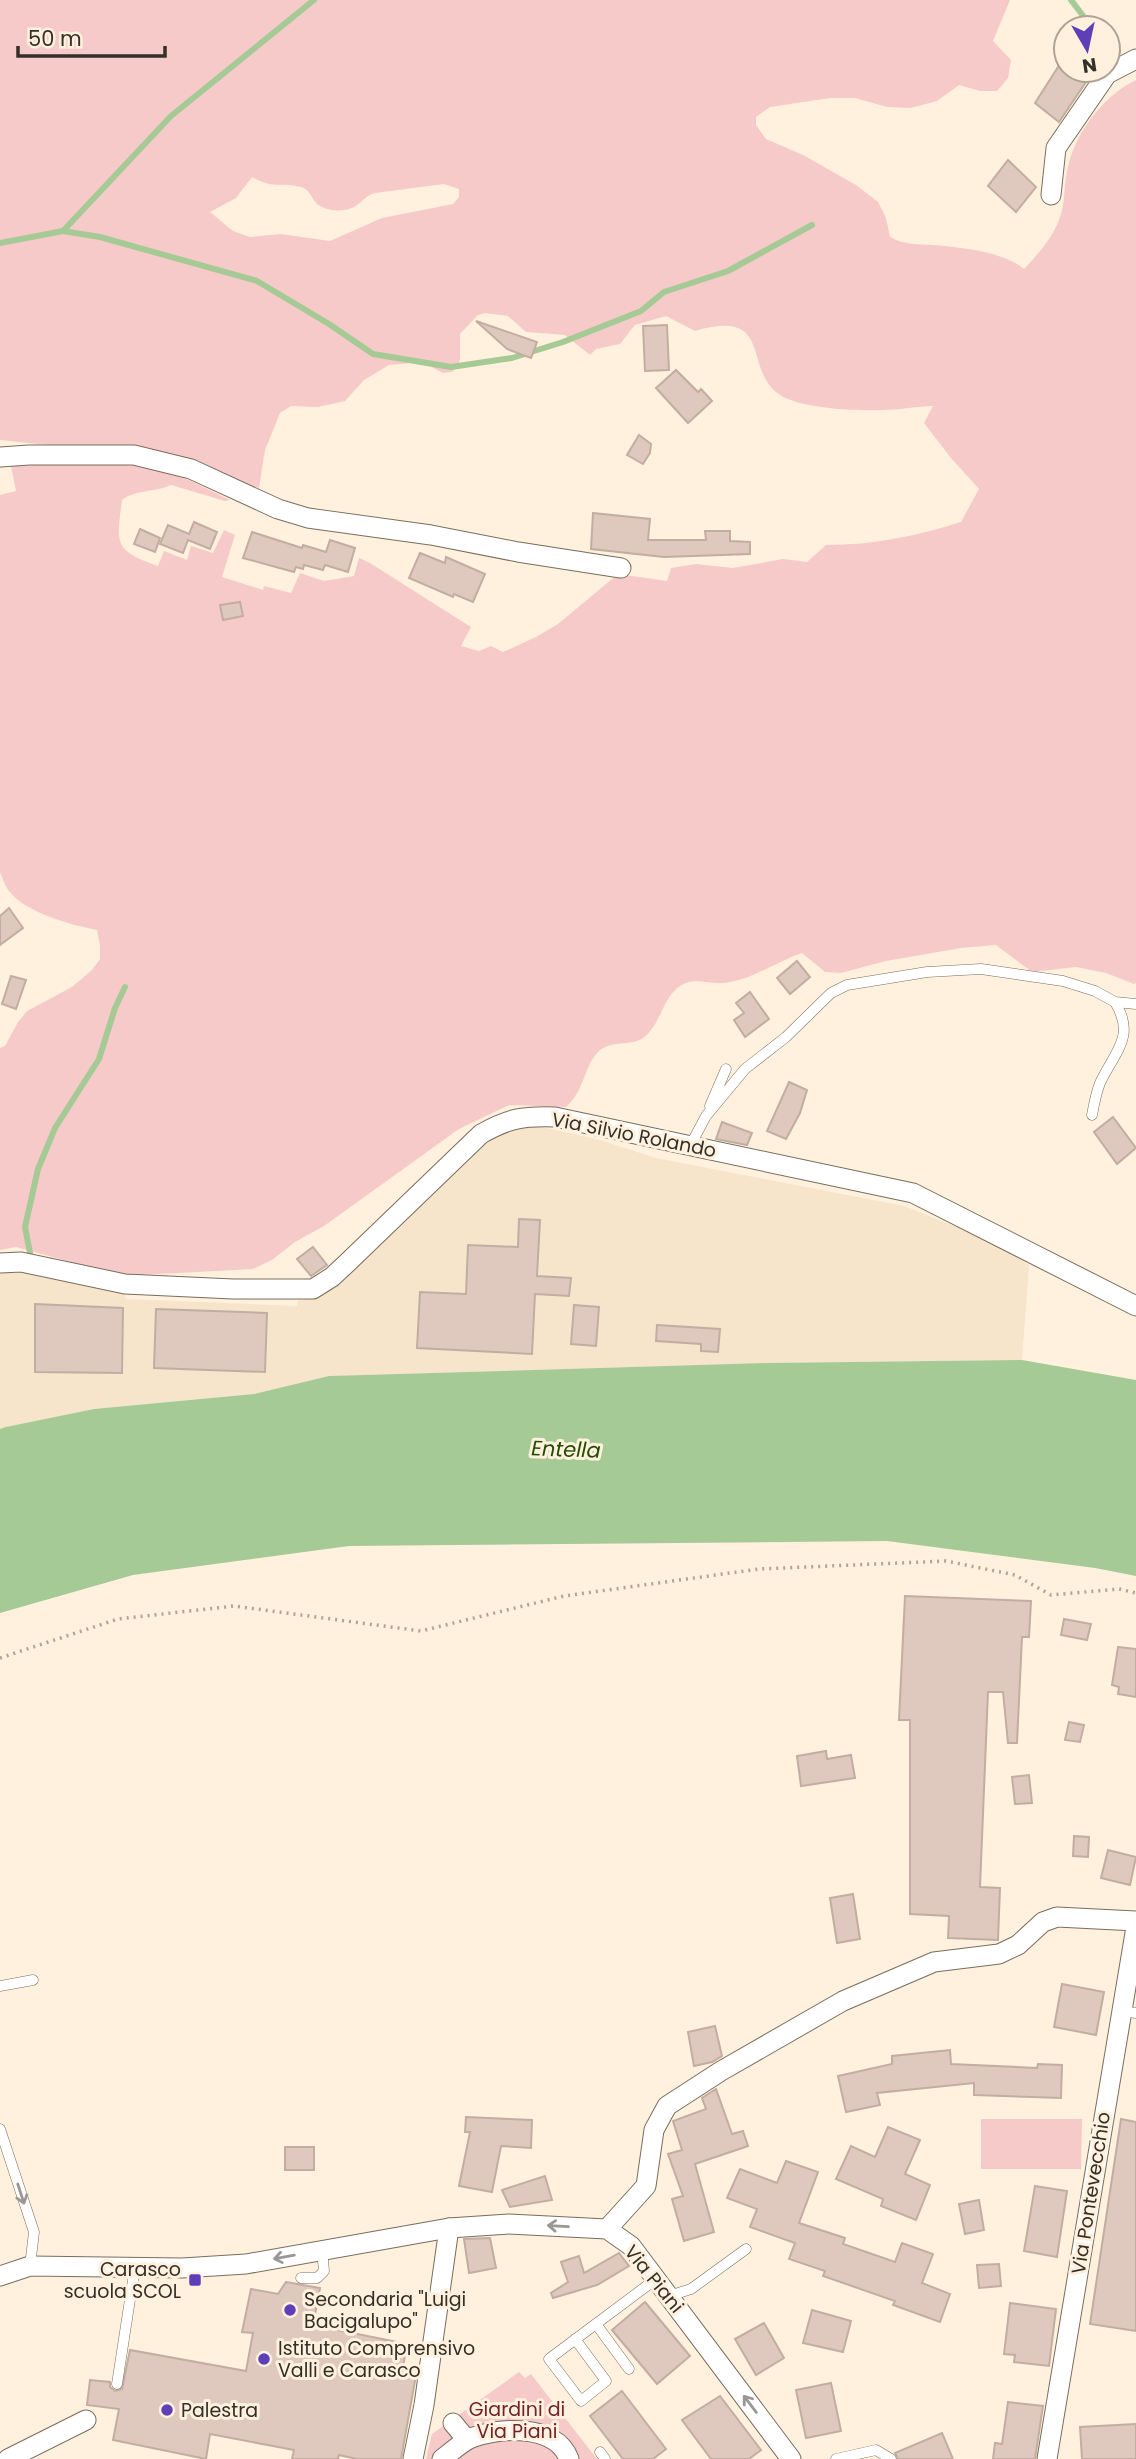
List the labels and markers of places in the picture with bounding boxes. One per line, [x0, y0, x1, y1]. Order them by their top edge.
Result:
place label: Carasco scuola SCOL [64, 2256, 181, 2305]
marker: Carasco scuola SCOL [187, 2272, 203, 2288]
place label: Secondaria "Luigi Bacigalupo" [304, 2286, 466, 2335]
marker: Secondaria "Luigi Bacigalupo" [282, 2302, 298, 2318]
place label: Istituto Comprensivo Valli e Carasco [278, 2335, 475, 2384]
marker: Istituto Comprensivo Valli e Carasco [256, 2351, 272, 2367]
place label: Palestra [181, 2397, 258, 2424]
marker: Palestra [159, 2402, 175, 2418]

